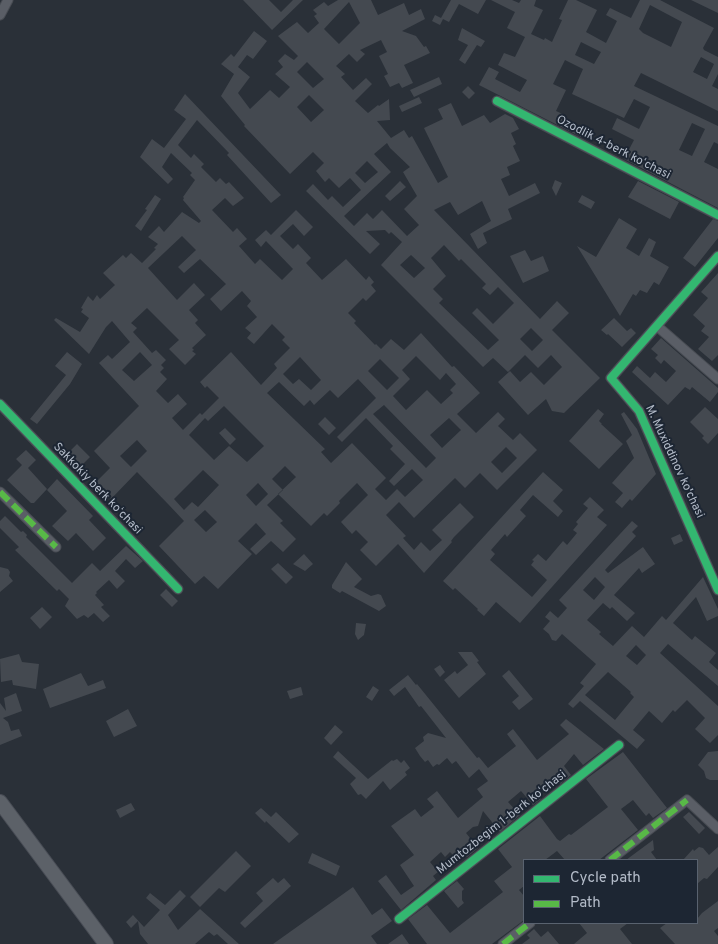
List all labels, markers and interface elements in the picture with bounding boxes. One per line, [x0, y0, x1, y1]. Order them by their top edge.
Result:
street label: Ozodlik 4-berk koʻchasi [553, 113, 673, 183]
street label: M. Muxiddinov ko'chasi [641, 403, 707, 521]
street label: Sakkokiy berk koʻchasi [50, 440, 144, 538]
street label: Mumtozbegim 1-berk koʻchasi [434, 768, 570, 878]
legend [523, 859, 698, 924]
text: Cycle path [570, 869, 641, 888]
text: Path [570, 894, 601, 913]

